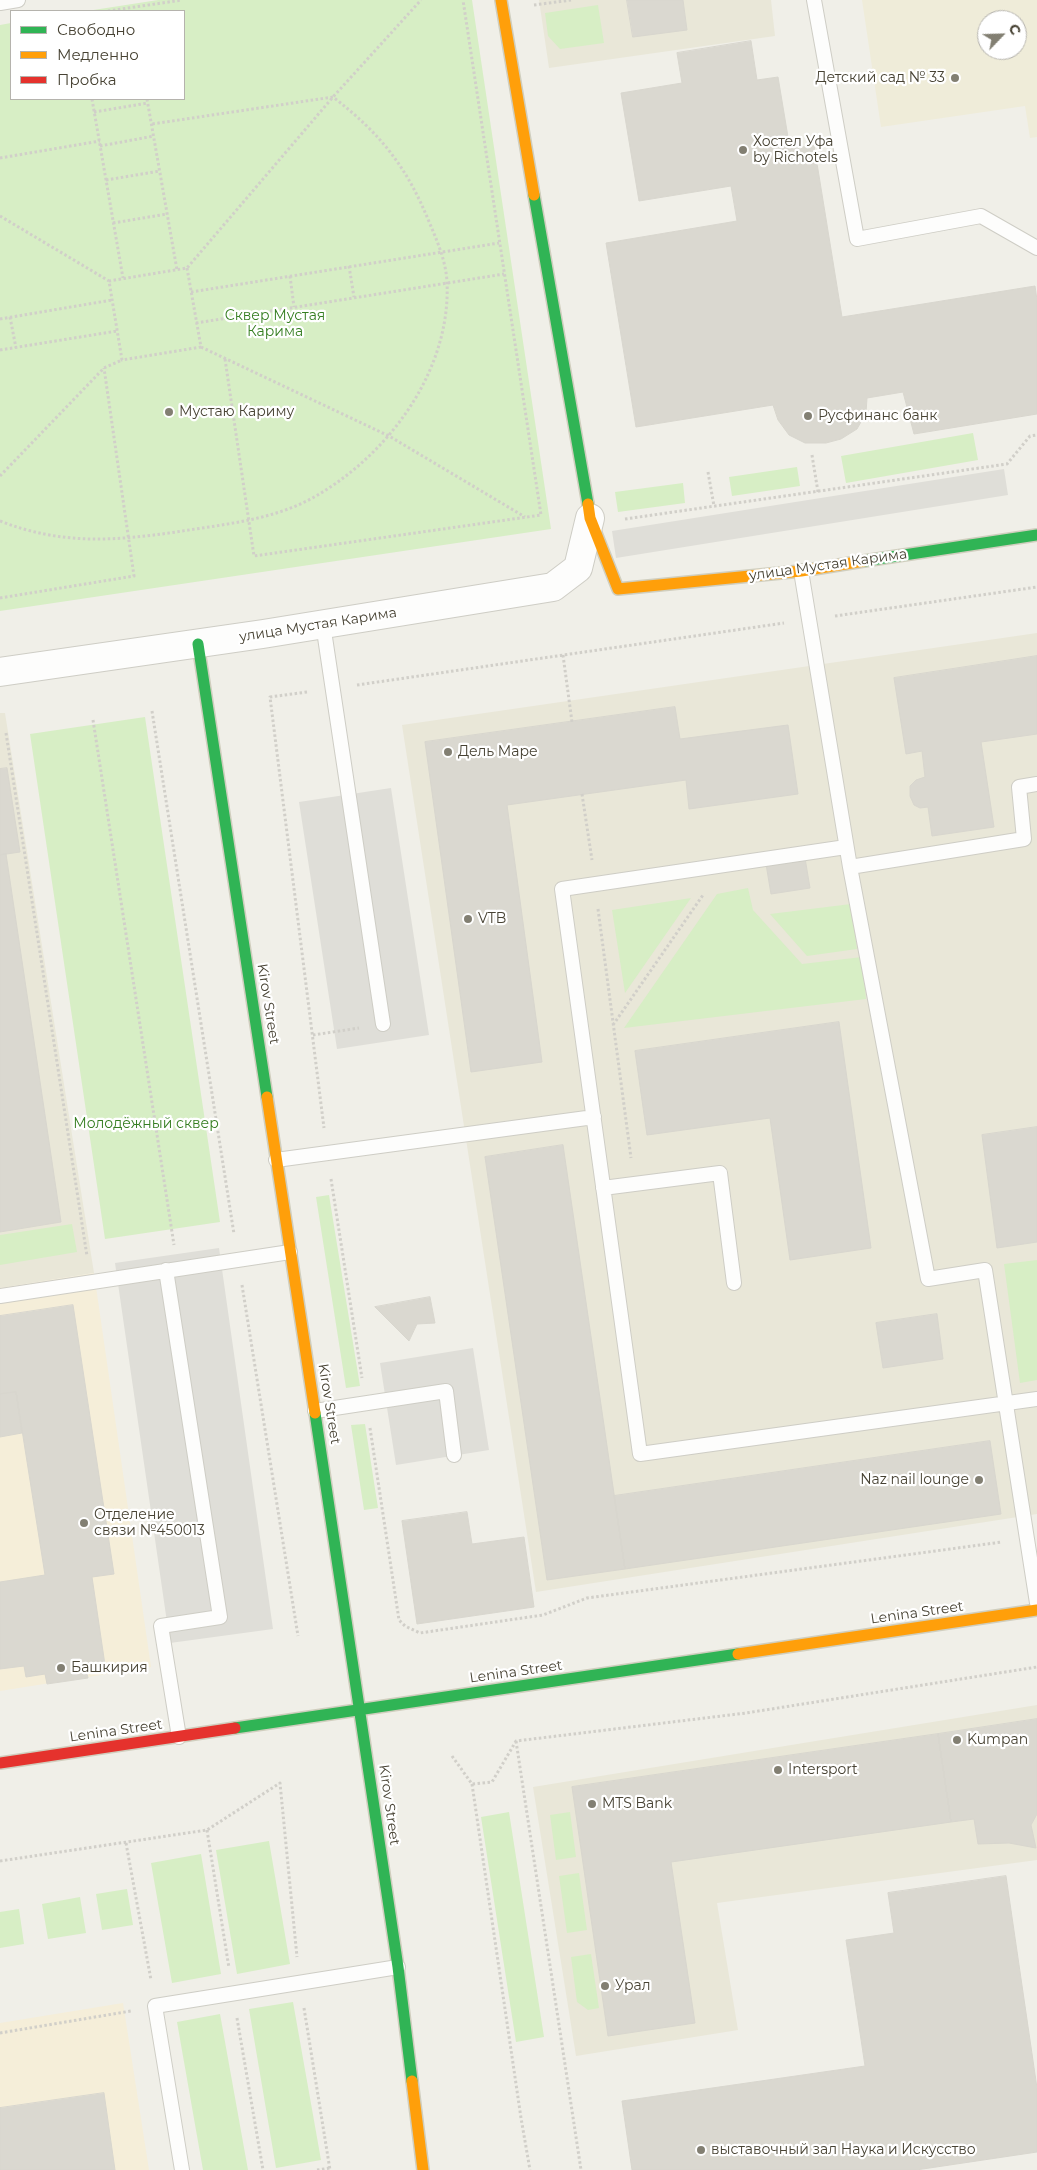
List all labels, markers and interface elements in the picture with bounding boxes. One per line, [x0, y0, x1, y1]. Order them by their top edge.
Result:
legend [10, 10, 185, 100]
north arrow [977, 10, 1027, 60]
text: Свободно [57, 20, 135, 39]
text: С [1004, 21, 1025, 38]
text: Медленно [57, 45, 139, 64]
text: Пробка [57, 70, 116, 89]
place label: Детский сад № 33 [816, 70, 945, 86]
marker: Детский сад № 33 [949, 72, 961, 84]
place label: Хостел Уфа by Richotels [753, 134, 838, 166]
marker: Хостел Уфа by Richotels [737, 144, 749, 156]
park label: Сквер Мустая Карима [225, 308, 325, 341]
place label: Мустаю Кариму [179, 404, 294, 420]
marker: Мустаю Кариму [163, 406, 175, 418]
place label: Русфинанс банк [818, 408, 937, 424]
marker: Русфинанс банк [802, 410, 814, 422]
street label: улица Мустая Карима [748, 546, 908, 584]
street label: улица Мустая Карима [238, 604, 398, 646]
place label: Дель Маре [458, 744, 538, 760]
marker: Дель Маре [442, 746, 454, 758]
place label: VTB [478, 911, 506, 927]
marker: VTB [462, 913, 474, 925]
street label: Kirov Street [253, 963, 283, 1045]
park label: Молодёжный сквер [73, 1116, 219, 1132]
street label: Kirov Street [314, 1363, 344, 1445]
place label: Naz nail lounge [860, 1472, 969, 1488]
marker: Naz nail lounge [973, 1474, 985, 1486]
place label: Отделение связи №450013 [94, 1507, 205, 1540]
marker: Отделение связи №450013 [78, 1517, 90, 1529]
street label: Lenina Street [870, 1598, 964, 1628]
street label: Lenina Street [469, 1657, 563, 1687]
place label: Башкирия [71, 1660, 148, 1676]
marker: Башкирия [55, 1662, 67, 1674]
street label: Lenina Street [69, 1716, 163, 1746]
place label: Kumpan [967, 1732, 1028, 1748]
marker: Kumpan [951, 1734, 963, 1746]
place label: Intersport [788, 1762, 858, 1778]
street label: Kirov Street [375, 1764, 403, 1846]
marker: Intersport [772, 1764, 784, 1776]
place label: MTS Bank [602, 1796, 672, 1812]
marker: MTS Bank [586, 1798, 598, 1810]
place label: Урал [615, 1978, 651, 1994]
marker: Урал [599, 1980, 611, 1992]
place label: выставочный зал Наука и Искусство [711, 2142, 976, 2158]
marker: выставочный зал Наука и Искусство [695, 2144, 707, 2156]

